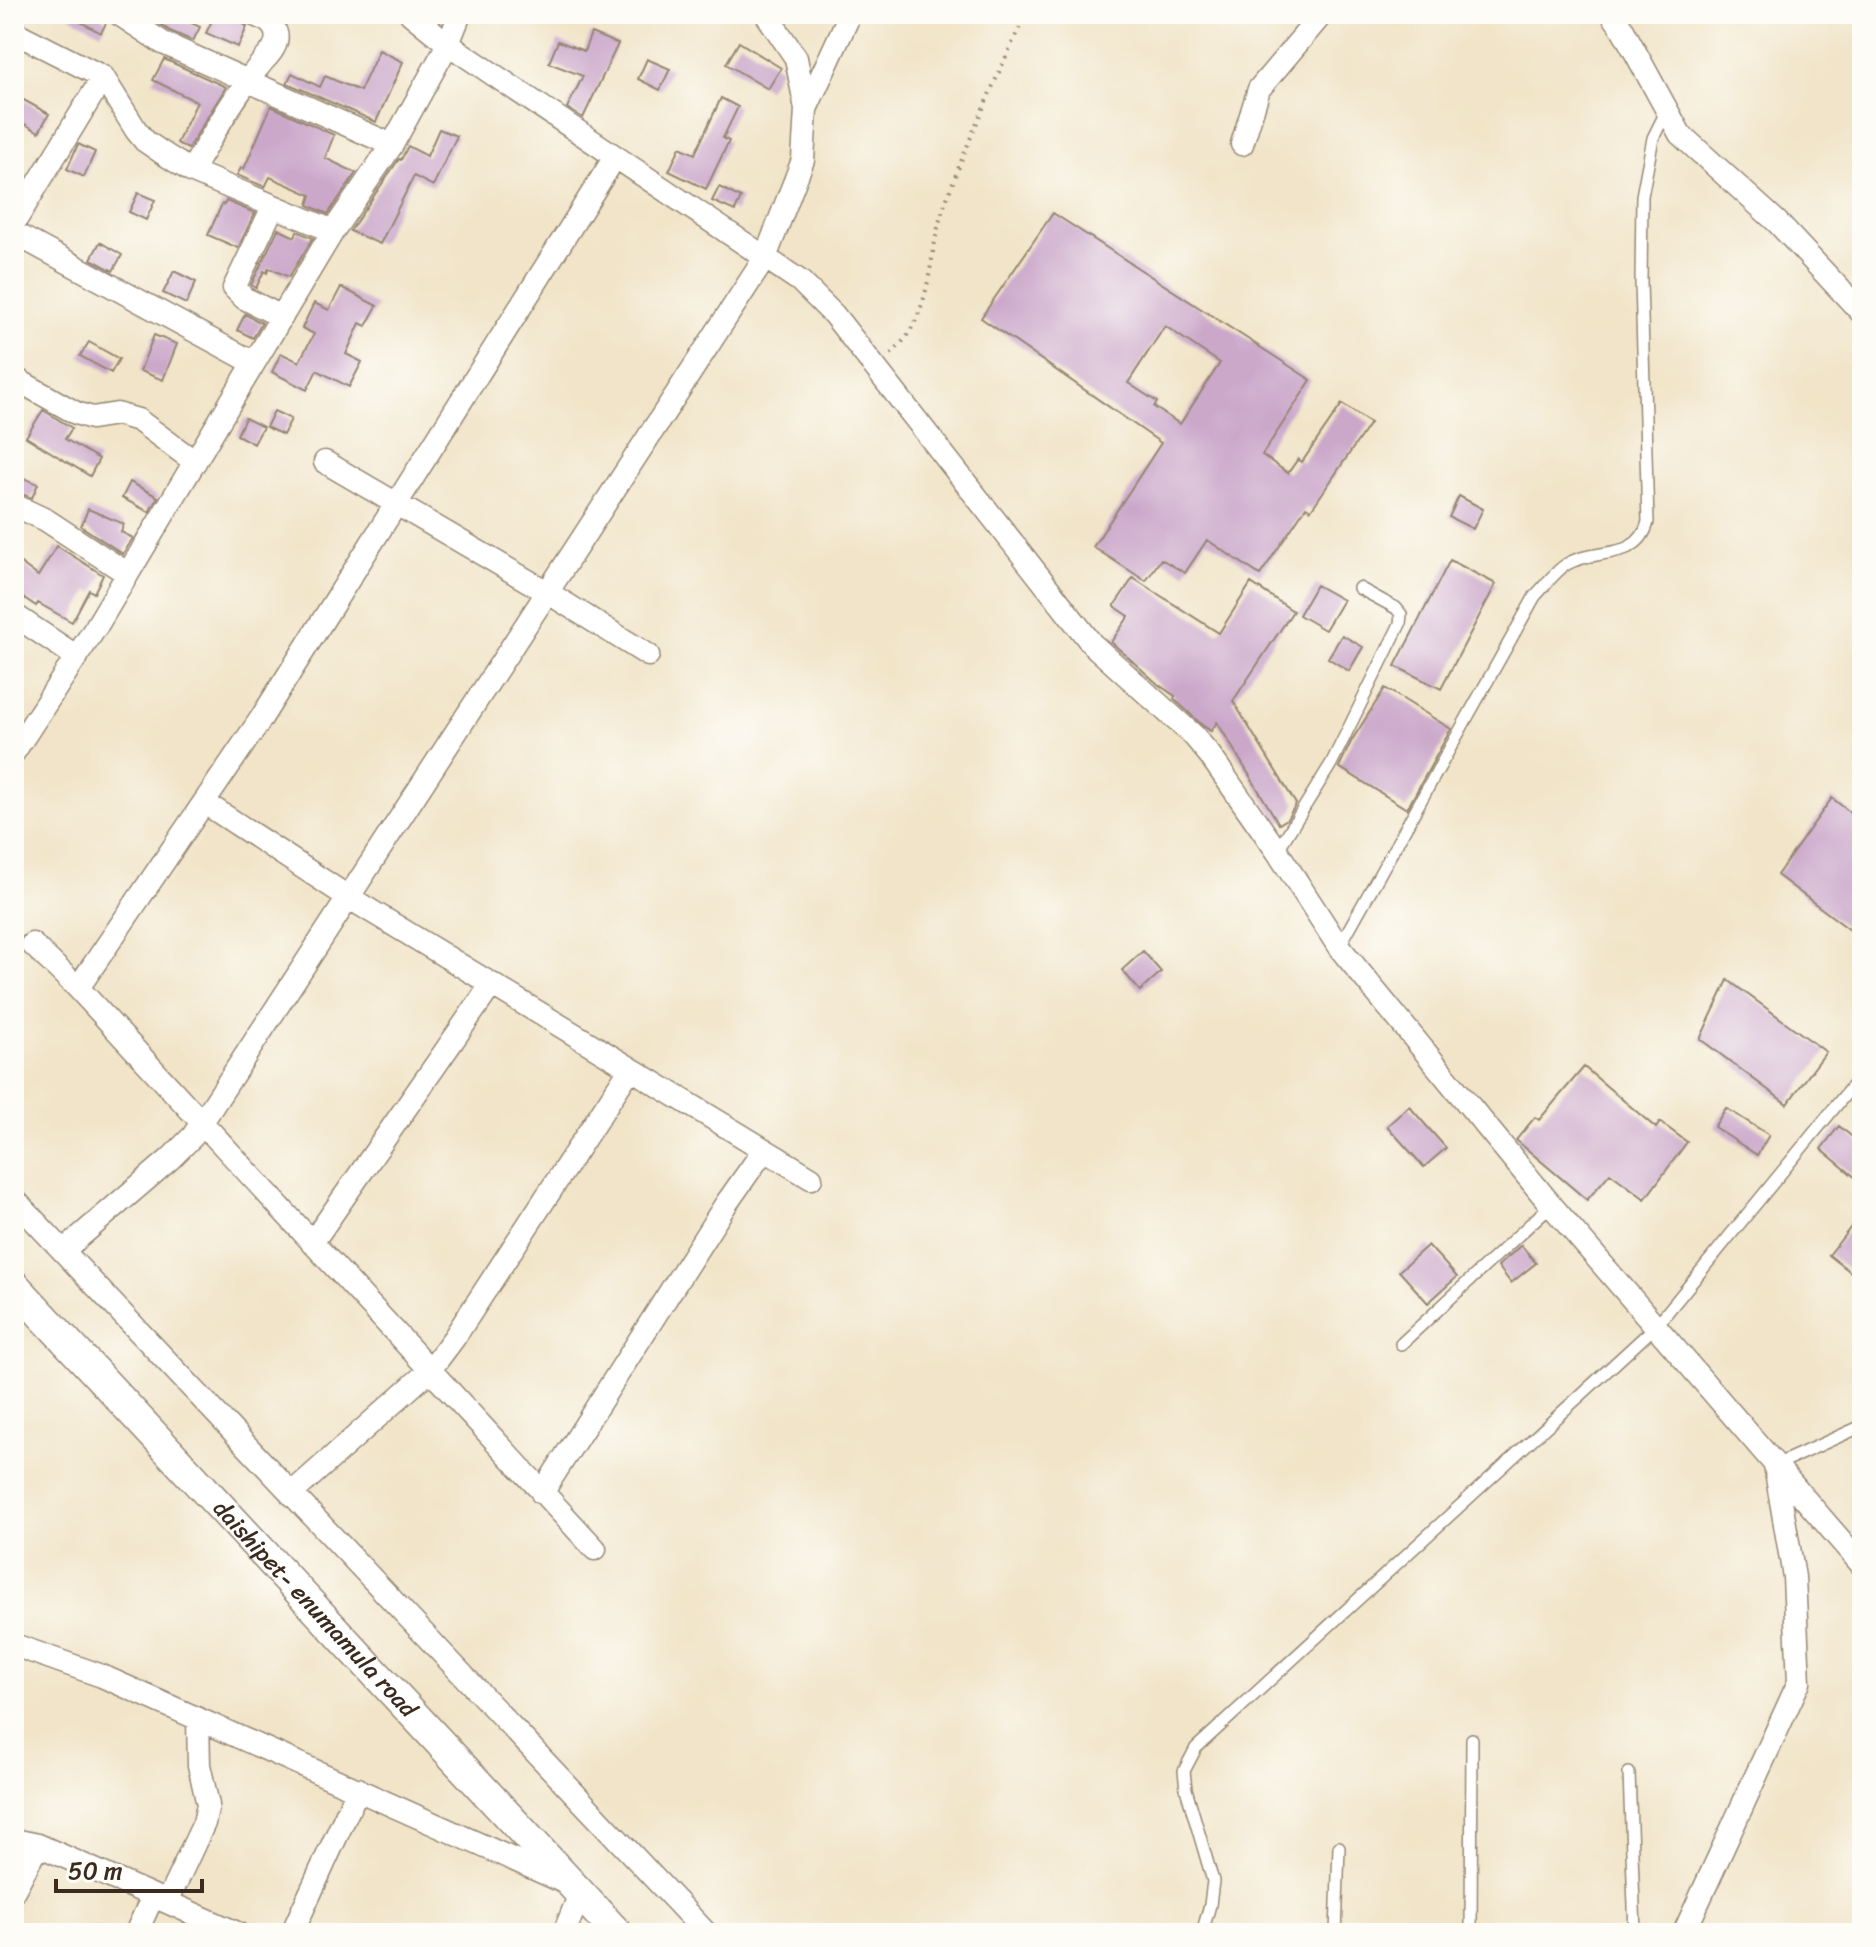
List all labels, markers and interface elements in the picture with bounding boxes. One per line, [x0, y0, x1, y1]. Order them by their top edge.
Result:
street label: daishipet- enumamula road [202, 1489, 429, 1729]
scale bar [56, 1843, 202, 1893]
text: 50 m [68, 1850, 123, 1892]

